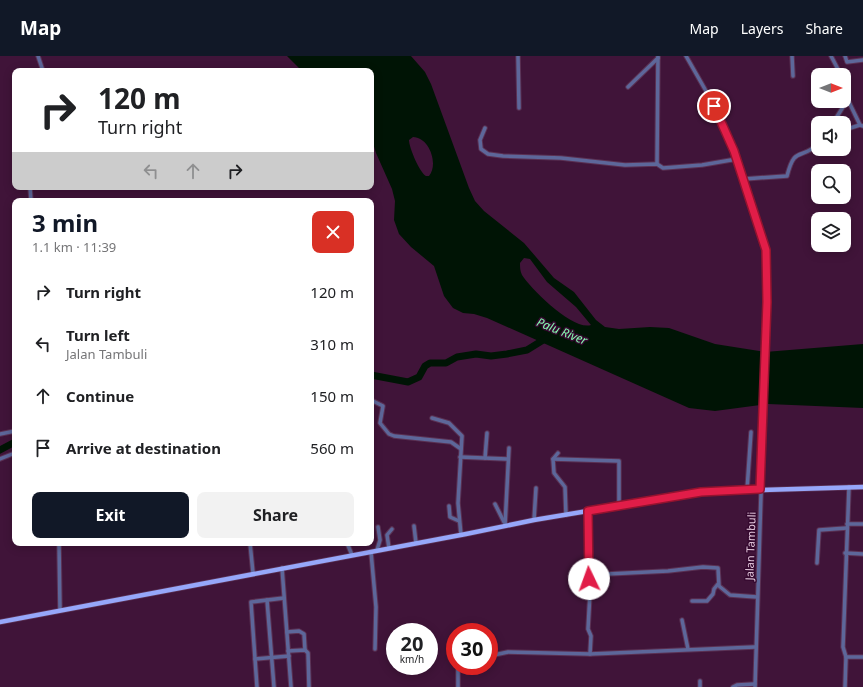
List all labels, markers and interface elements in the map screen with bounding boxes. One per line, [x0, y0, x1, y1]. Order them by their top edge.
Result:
text: Map [20, 15, 61, 41]
text: Map [690, 19, 719, 38]
text: Layers [741, 19, 783, 38]
text: Share [805, 19, 843, 38]
north arrow [811, 68, 851, 108]
map controls [811, 68, 851, 252]
text: 120 m [98, 79, 181, 117]
icon: right [32, 84, 84, 136]
pin [697, 89, 731, 123]
icon: arrive [703, 95, 725, 117]
text: Turn right [98, 115, 182, 139]
button: sound [811, 116, 851, 156]
icon: left [140, 160, 162, 182]
icon: ahead [182, 160, 204, 182]
icon: right [224, 160, 246, 182]
button: search [811, 164, 851, 204]
text: 3 min [32, 206, 98, 239]
button: close [312, 211, 354, 253]
button: layers [811, 212, 851, 252]
text: 1.1 km · 11:39 [32, 238, 116, 256]
icon: right [32, 281, 54, 303]
text: Turn right [66, 282, 141, 302]
text: 120 m [310, 282, 354, 302]
water label: Palu River [534, 313, 591, 349]
text: Turn left [66, 325, 130, 345]
icon: left [32, 333, 54, 355]
text: 310 m [310, 334, 354, 354]
text: Jalan Tambuli [66, 345, 147, 363]
icon: ahead [32, 385, 54, 407]
text: Continue [66, 386, 134, 406]
text: 150 m [310, 386, 354, 406]
icon: arrive [32, 437, 54, 459]
text: Arrive at destination [66, 438, 221, 458]
text: 560 m [310, 438, 354, 458]
button: Exit [32, 492, 189, 538]
button: Share [197, 492, 354, 538]
street label: Jalan Tambuli [741, 511, 759, 582]
position arrow [568, 558, 610, 600]
speed limit sign: 30 [446, 623, 498, 675]
text: 20 [401, 630, 423, 657]
text: km/h [400, 652, 424, 666]

